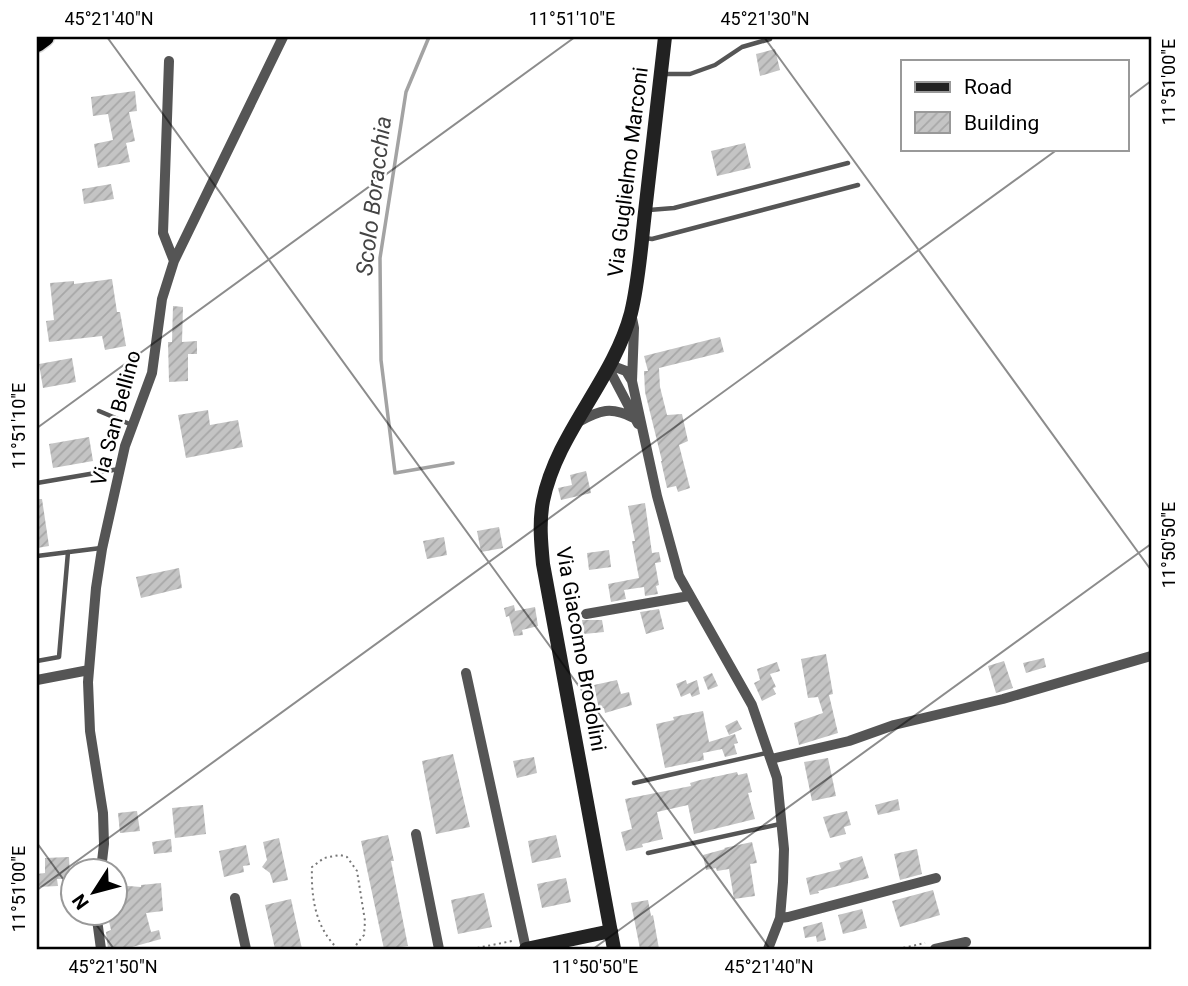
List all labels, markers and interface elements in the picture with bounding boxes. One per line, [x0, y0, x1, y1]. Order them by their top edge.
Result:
text: 45°21'40"N [64, 8, 154, 29]
text: 11°51'10"E [529, 8, 615, 29]
text: 45°21'30"N [720, 8, 810, 29]
text: 11°51'00"E [1158, 39, 1179, 125]
legend [901, 60, 1128, 150]
street label: Via Guglielmo Marconi [603, 66, 653, 278]
text: Road [964, 75, 1012, 99]
text: Building [964, 111, 1039, 135]
water label: Scolo Boracchia [351, 115, 397, 277]
street label: Via San Bellino [86, 348, 146, 488]
text: 11°51'10"E [8, 383, 29, 469]
text: 11°50'50"E [1158, 502, 1179, 588]
street label: Via Giacomo Brodolini [551, 545, 611, 753]
text: 11°51'00"E [8, 846, 29, 932]
north arrow [60, 856, 130, 926]
text: N [67, 890, 94, 914]
text: 45°21'50"N [68, 956, 158, 977]
text: 11°50'50"E [552, 956, 638, 977]
text: 45°21'40"N [724, 956, 814, 977]

